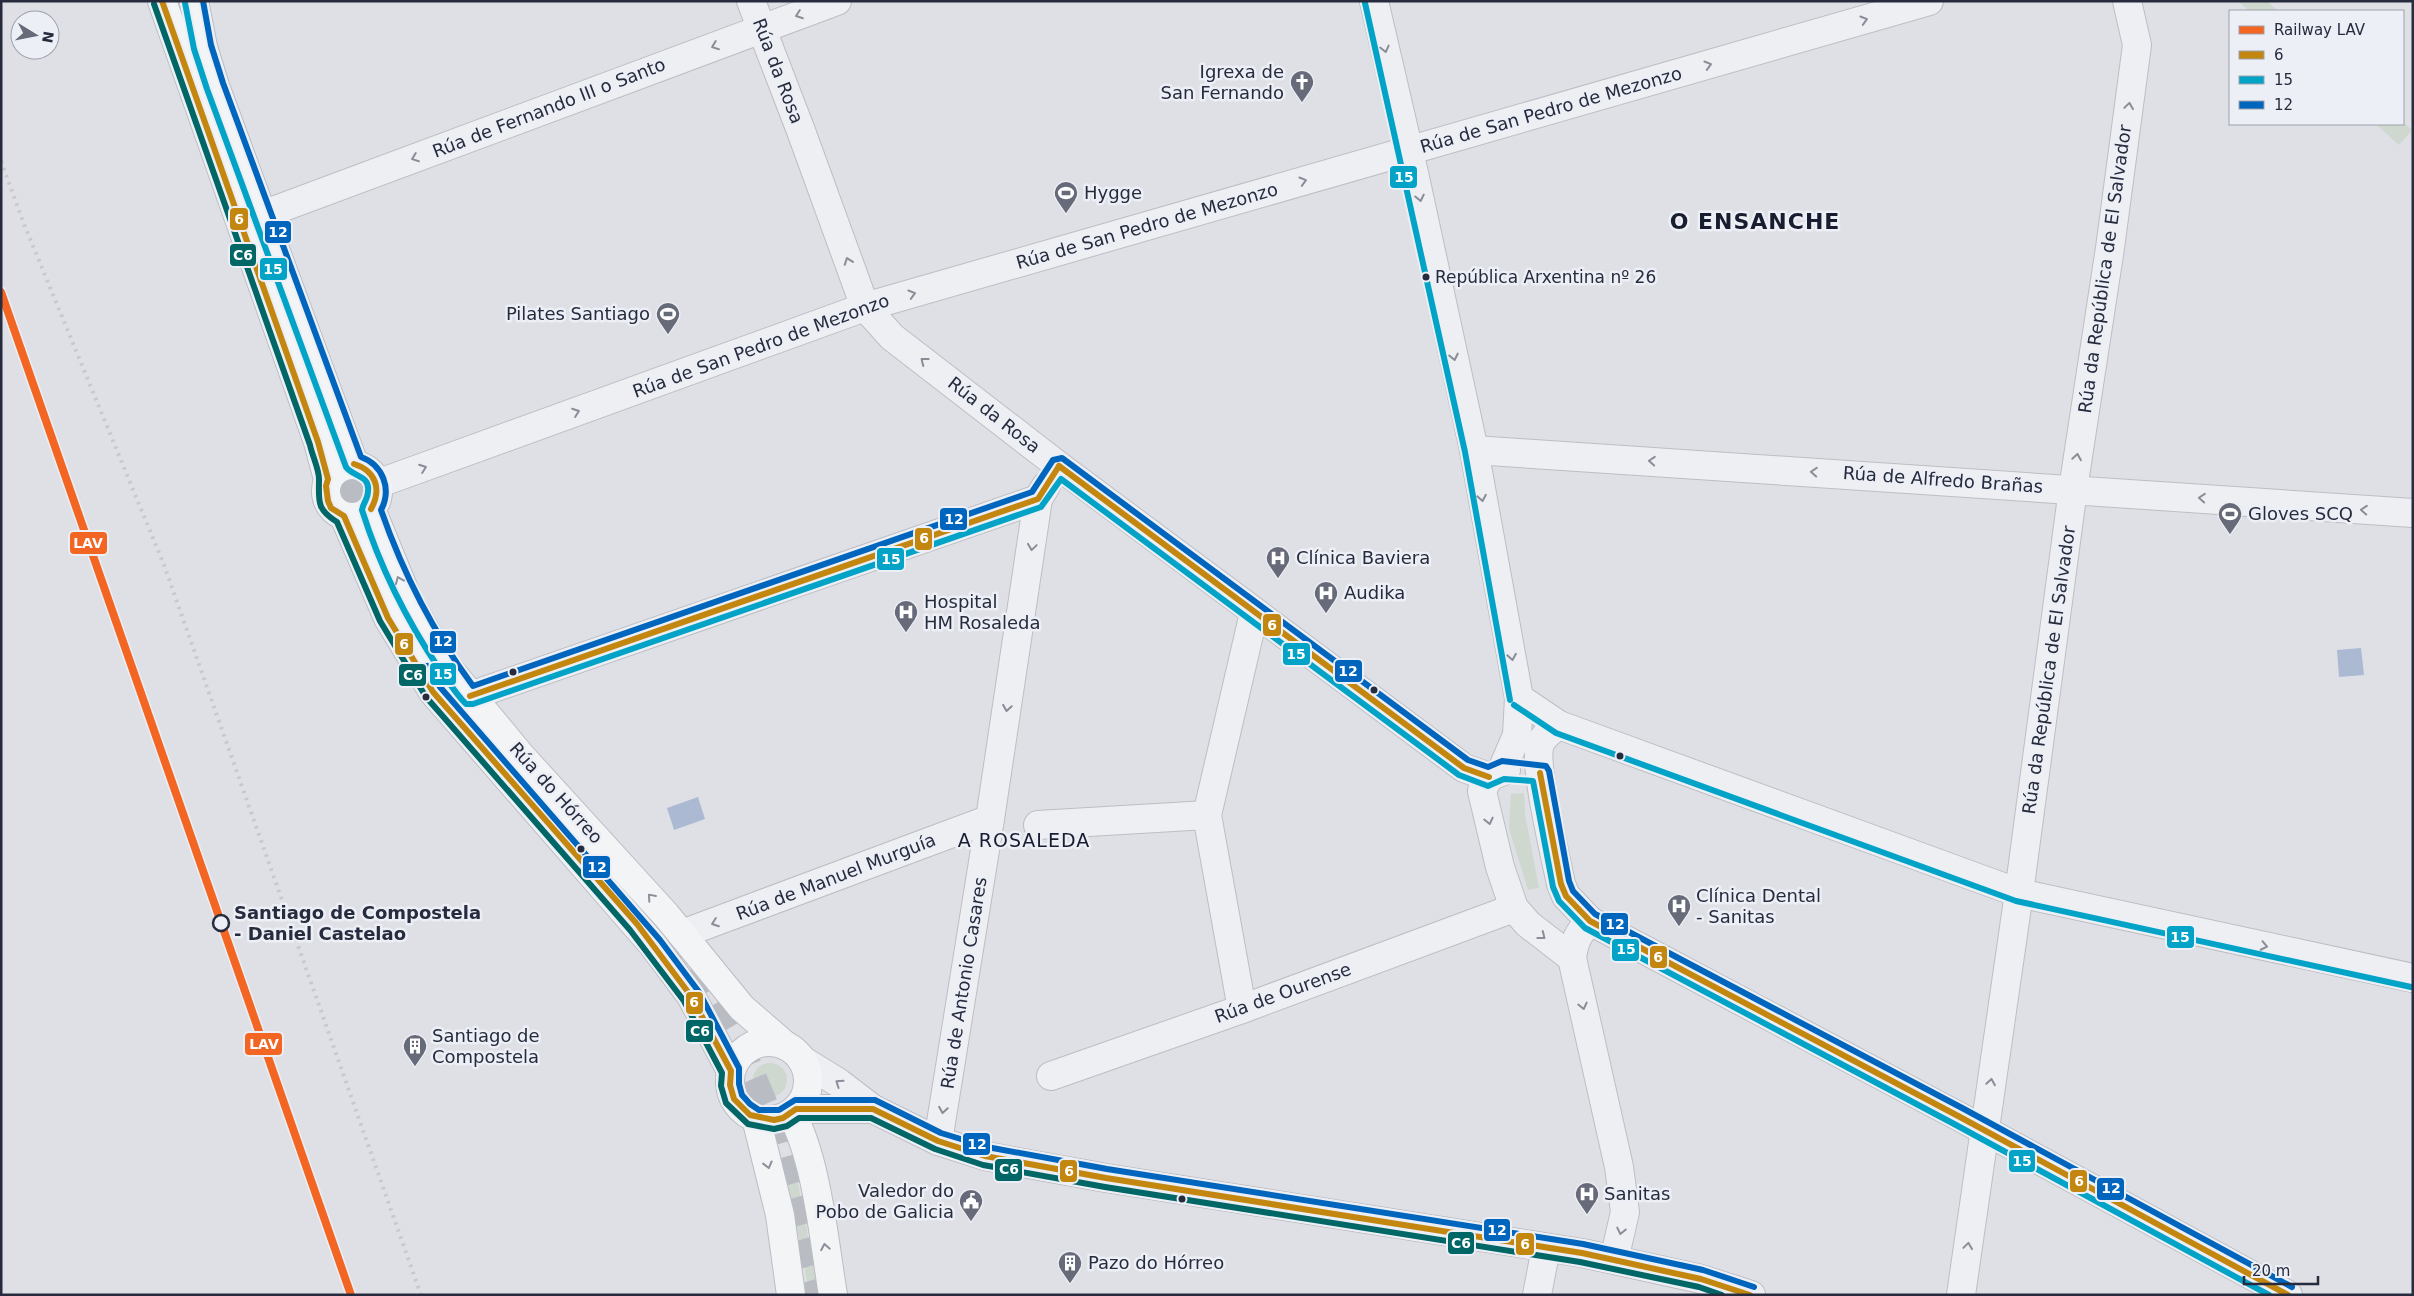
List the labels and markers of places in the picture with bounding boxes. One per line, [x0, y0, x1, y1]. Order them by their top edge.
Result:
place label: Igrexa de San Fernando [1161, 61, 1284, 103]
church icon: Igrexa de San Fernando [1289, 69, 1315, 103]
sports icon: Hygge [1053, 180, 1079, 214]
place label: Hygge [1084, 182, 1142, 203]
place label: República Arxentina nº 26 [1435, 267, 1656, 287]
marker: República Arxentina nº 26 [1421, 272, 1431, 282]
sports icon: Pilates Santiago [655, 301, 681, 335]
place label: Pilates Santiago [506, 303, 650, 324]
sports icon: Gloves SCQ [2217, 501, 2243, 535]
place label: Gloves SCQ [2248, 503, 2353, 524]
hospital icon: Clínica Baviera [1265, 545, 1291, 579]
place label: Clínica Baviera [1296, 547, 1430, 568]
hospital icon: Audika [1313, 580, 1339, 614]
place label: Audika [1344, 582, 1405, 603]
place label: Hospital HM Rosaleda [924, 591, 1040, 633]
hospital icon: Hospital HM Rosaleda [893, 599, 919, 633]
unlabelled marker [508, 667, 518, 677]
unlabelled marker [1369, 685, 1379, 695]
unlabelled marker [421, 692, 431, 702]
unlabelled marker [1615, 751, 1625, 761]
unlabelled marker [576, 844, 586, 854]
place label: Clínica Dental - Sanitas [1696, 885, 1821, 927]
hospital icon: Clínica Dental - Sanitas [1666, 893, 1692, 927]
place label: Santiago de Compostela - Daniel Castelao [234, 902, 481, 944]
marker: Santiago de Compostela - Daniel Castelao [212, 914, 230, 932]
place label: Santiago de Compostela [432, 1025, 540, 1067]
building icon: Santiago de Compostela [402, 1033, 428, 1067]
place label: Valedor do Pobo de Galicia [815, 1180, 954, 1222]
hospital icon: Sanitas [1574, 1181, 1600, 1215]
place label: Sanitas [1604, 1183, 1670, 1204]
public building icon: Valedor do Pobo de Galicia [958, 1188, 984, 1222]
unlabelled marker [1177, 1194, 1187, 1204]
building icon: Pazo do Hórreo [1057, 1250, 1083, 1284]
place label: Pazo do Hórreo [1088, 1252, 1224, 1273]

